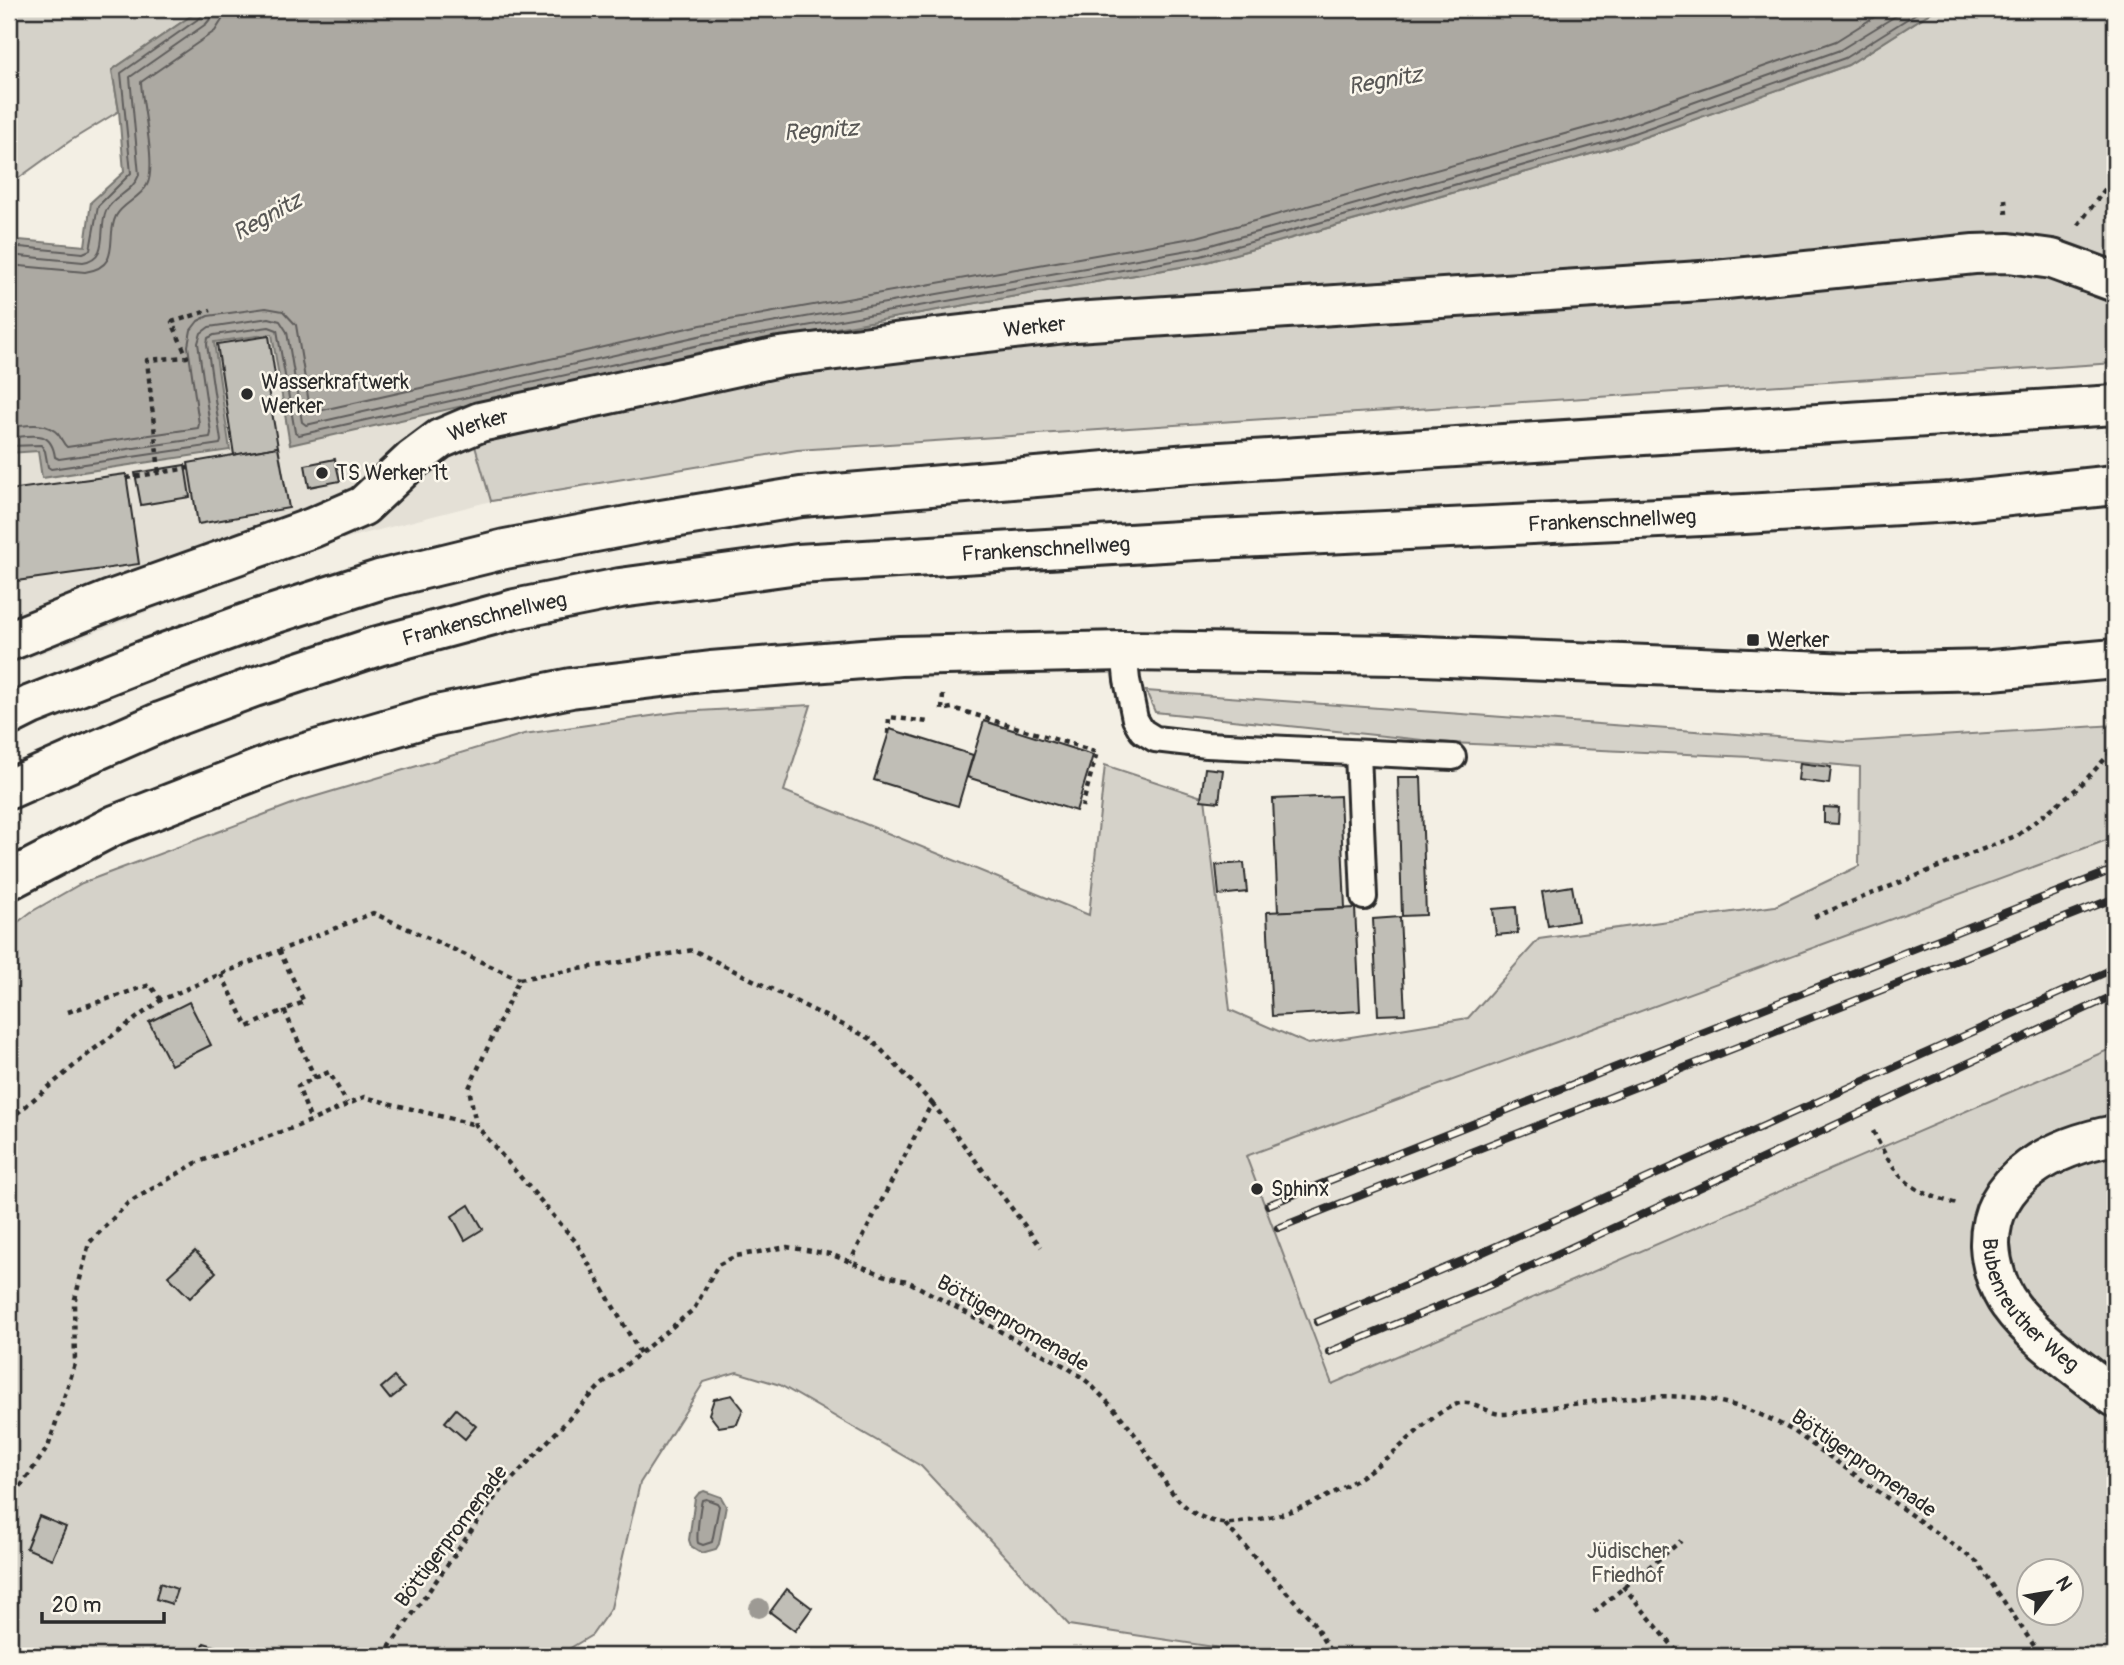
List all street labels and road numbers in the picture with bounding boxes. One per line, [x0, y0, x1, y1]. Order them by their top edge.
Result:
street label: Werker [1002, 310, 1068, 344]
street label: Werker [444, 403, 511, 448]
street label: Frankenschnellweg [1527, 503, 1697, 538]
street label: Frankenschnellweg [961, 531, 1131, 568]
street label: Frankenschnellweg [399, 586, 569, 653]
street label: Bubenreuther Weg [1976, 1238, 2084, 1378]
street label: Böttigerpromenade [932, 1269, 1094, 1378]
street label: Böttigerpromenade [1786, 1403, 1942, 1524]
street label: Böttigerpromenade [389, 1459, 514, 1613]

